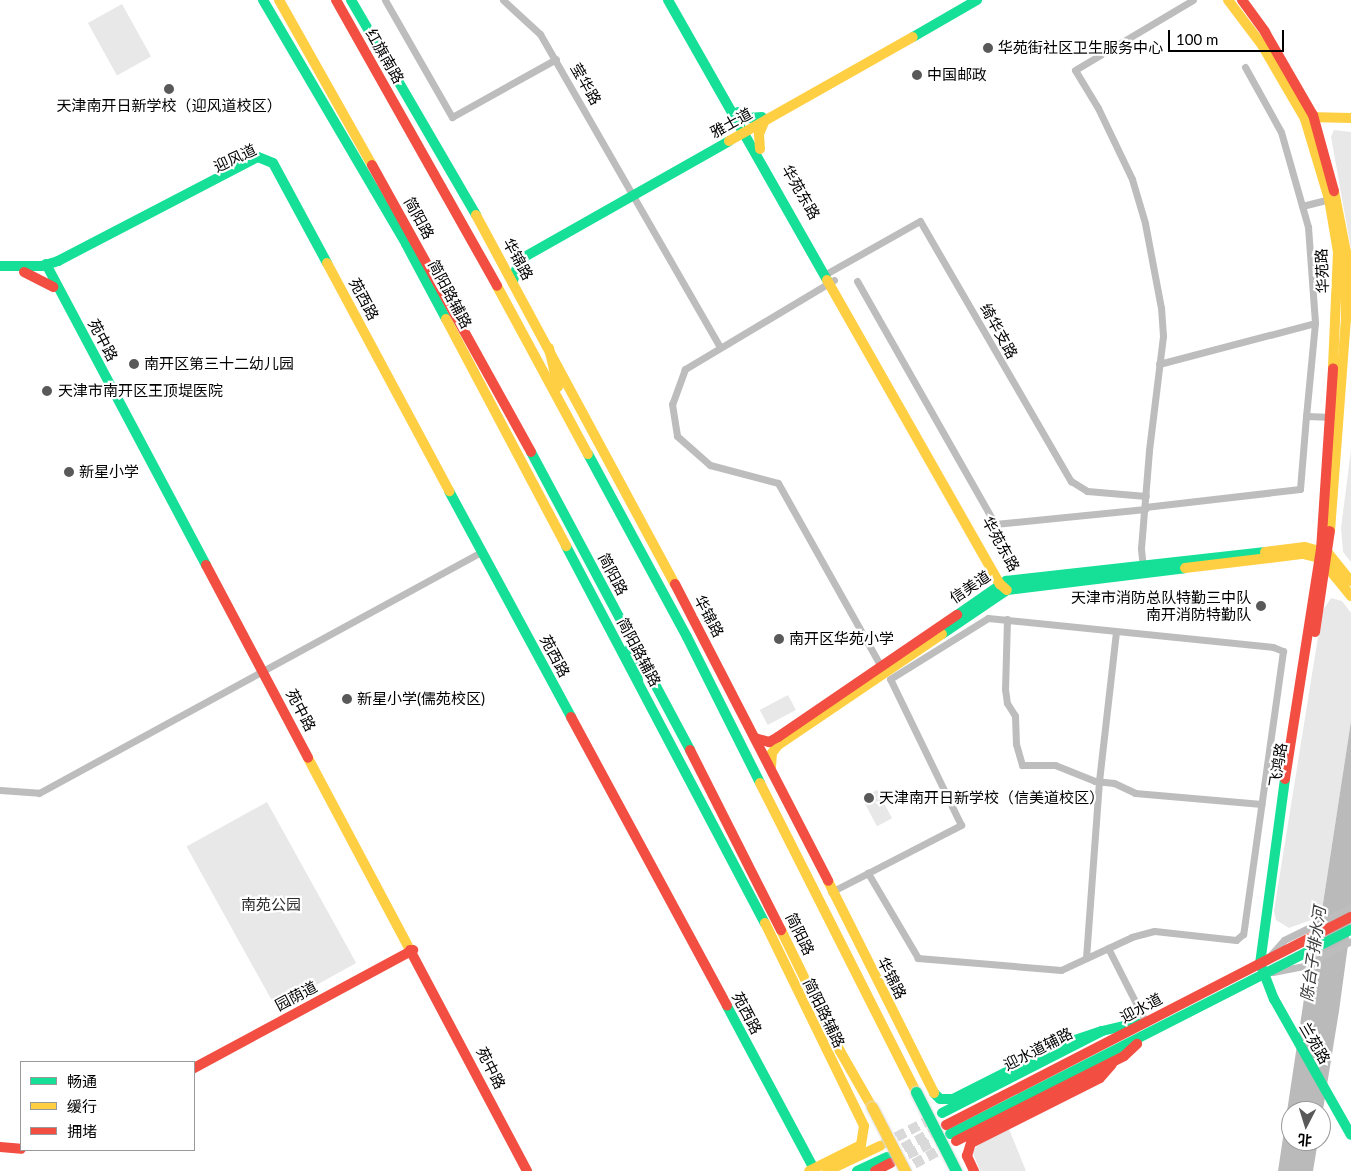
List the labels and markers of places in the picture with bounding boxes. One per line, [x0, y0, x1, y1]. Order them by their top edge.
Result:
place label: 华苑街社区卫生服务中心 [998, 39, 1163, 57]
marker: 华苑街社区卫生服务中心 [982, 42, 994, 54]
place label: 中国邮政 [927, 66, 987, 84]
marker: 中国邮政 [911, 69, 923, 81]
marker: 天津南开日新学校（迎风道校区） [163, 83, 175, 95]
place label: 天津南开日新学校（迎风道校区） [57, 97, 281, 115]
place label: 南开区第三十二幼儿园 [144, 355, 294, 373]
marker: 南开区第三十二幼儿园 [128, 358, 140, 370]
place label: 天津市南开区王顶堤医院 [58, 382, 223, 400]
marker: 天津市南开区王顶堤医院 [40, 384, 54, 398]
place label: 新星小学 [79, 463, 139, 481]
marker: 新星小学 [63, 466, 75, 478]
place label: 天津市消防总队特勤三中队 南开消防特勤队 [1071, 588, 1251, 623]
marker: 天津市消防总队特勤三中队 南开消防特勤队 [1255, 600, 1267, 612]
place label: 南开区华苑小学 [789, 630, 894, 648]
marker: 南开区华苑小学 [773, 633, 785, 645]
place label: 新星小学(儒苑校区) [357, 690, 485, 708]
marker: 新星小学(儒苑校区) [341, 693, 353, 705]
place label: 天津南开日新学校（信美道校区） [879, 789, 1104, 807]
marker: 天津南开日新学校（信美道校区） [863, 792, 875, 804]

